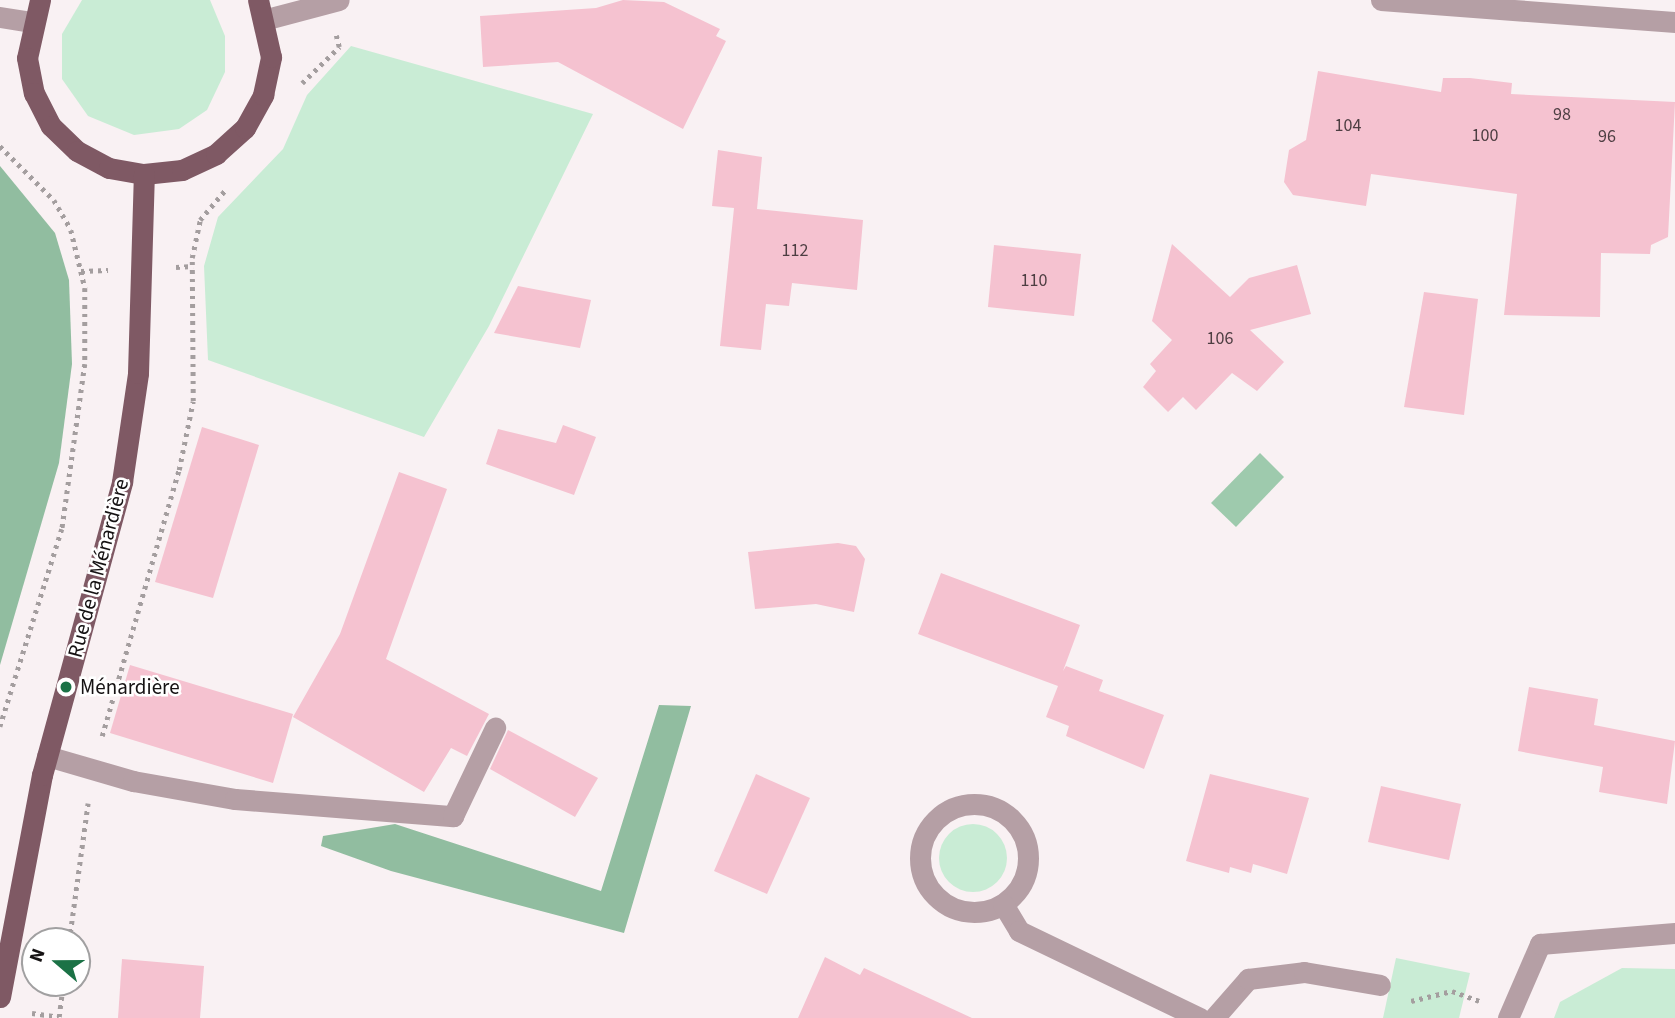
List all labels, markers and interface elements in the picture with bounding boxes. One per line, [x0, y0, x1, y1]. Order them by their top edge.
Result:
house number: 98 [1553, 104, 1571, 126]
house number: 104 [1335, 115, 1361, 137]
house number: 100 [1472, 125, 1498, 147]
house number: 96 [1598, 126, 1616, 148]
house number: 112 [782, 240, 808, 262]
house number: 110 [1021, 270, 1047, 292]
house number: 106 [1207, 328, 1233, 350]
street label: Rue de la Ménardière [62, 476, 134, 660]
place label: Ménardière [80, 674, 180, 700]
marker: Ménardière [58, 679, 74, 695]
north arrow [21, 927, 91, 997]
text: N [23, 945, 53, 966]

